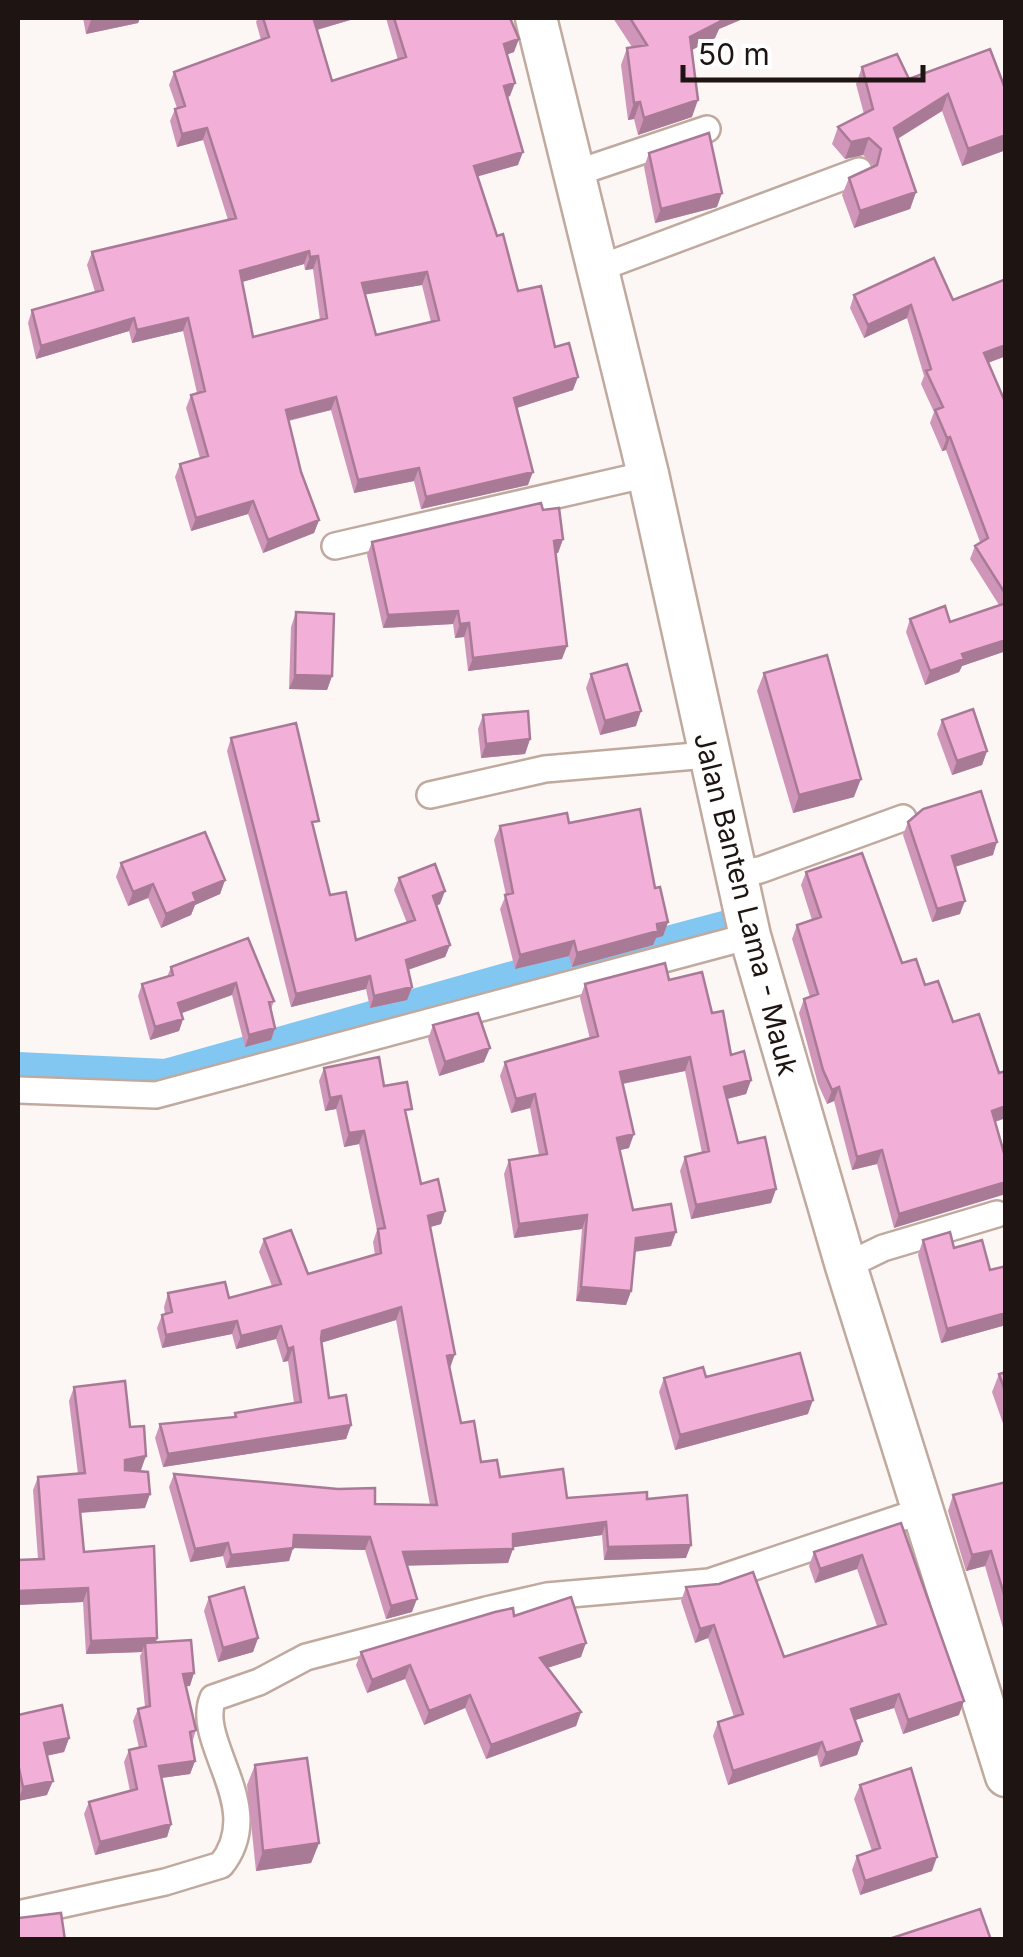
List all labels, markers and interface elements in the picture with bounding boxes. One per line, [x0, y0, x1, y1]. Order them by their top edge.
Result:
scale bar [683, 20, 923, 82]
text: 50 m [698, 36, 770, 72]
street label: Jalan Banten Lama - Mauk [687, 729, 805, 1079]

